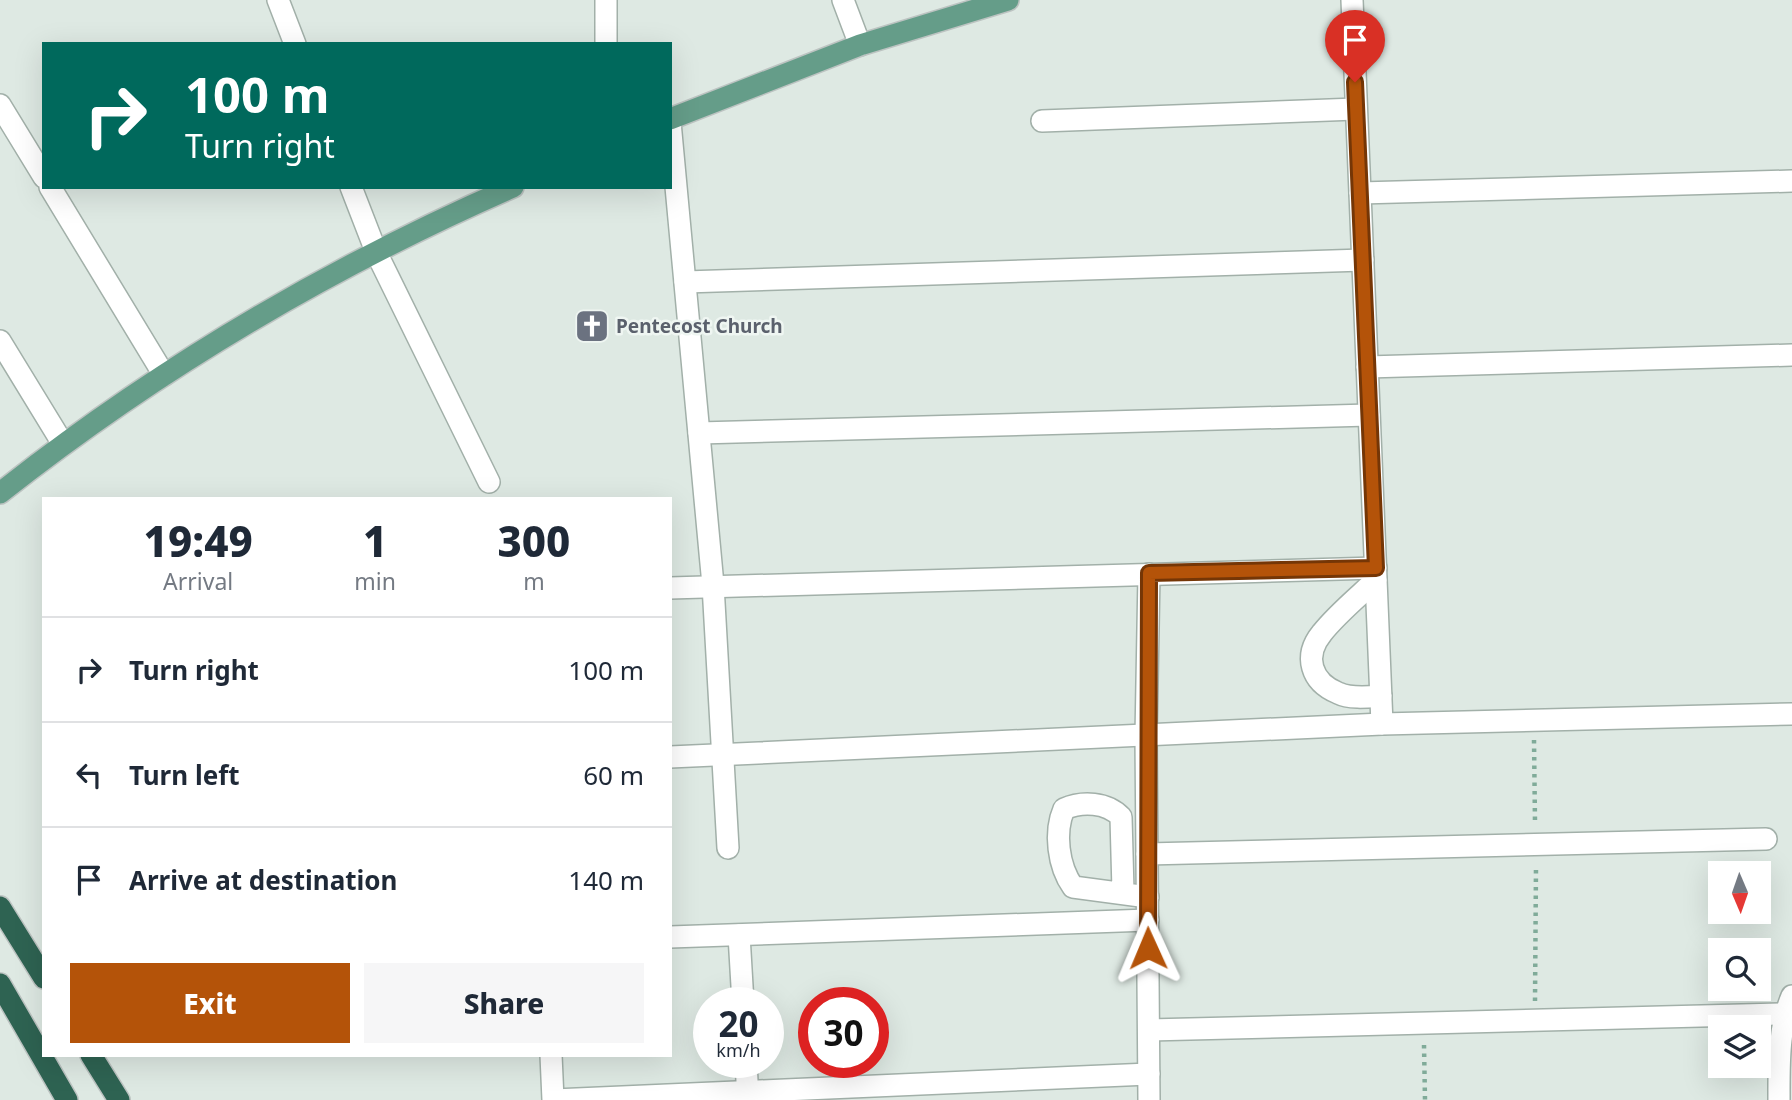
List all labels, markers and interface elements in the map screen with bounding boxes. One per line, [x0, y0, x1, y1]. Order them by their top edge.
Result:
pin [1325, 10, 1385, 82]
icon: arrive [1336, 21, 1374, 59]
text: 100 m [185, 61, 330, 127]
icon: right [70, 70, 161, 161]
text: Turn right [185, 124, 335, 167]
church icon: Pentecost Church [573, 307, 611, 345]
place label: Pentecost Church [616, 313, 783, 339]
text: 19:49 [144, 512, 253, 569]
text: 1 [363, 512, 387, 569]
text: 300 [498, 512, 570, 569]
text: Arrival [163, 565, 233, 597]
text: min [354, 565, 396, 597]
text: m [523, 565, 545, 597]
icon: right [70, 651, 108, 689]
text: Turn right [129, 652, 259, 688]
text: 100 m [568, 652, 644, 688]
icon: left [70, 756, 108, 794]
text: Turn left [129, 757, 240, 793]
text: 60 m [583, 757, 644, 793]
icon: arrive [70, 861, 108, 899]
north arrow [1708, 861, 1771, 924]
map controls [1708, 861, 1771, 1078]
text: Arrive at destination [129, 862, 398, 898]
text: 140 m [568, 862, 644, 898]
position arrow [1111, 911, 1185, 985]
button: search [1708, 938, 1771, 1001]
button: Exit [70, 963, 350, 1043]
button: Share [364, 963, 644, 1043]
speed limit sign: 30 [798, 987, 889, 1078]
text: 20 [718, 1000, 759, 1047]
button: layers [1708, 1015, 1771, 1078]
text: km/h [716, 1038, 761, 1062]

